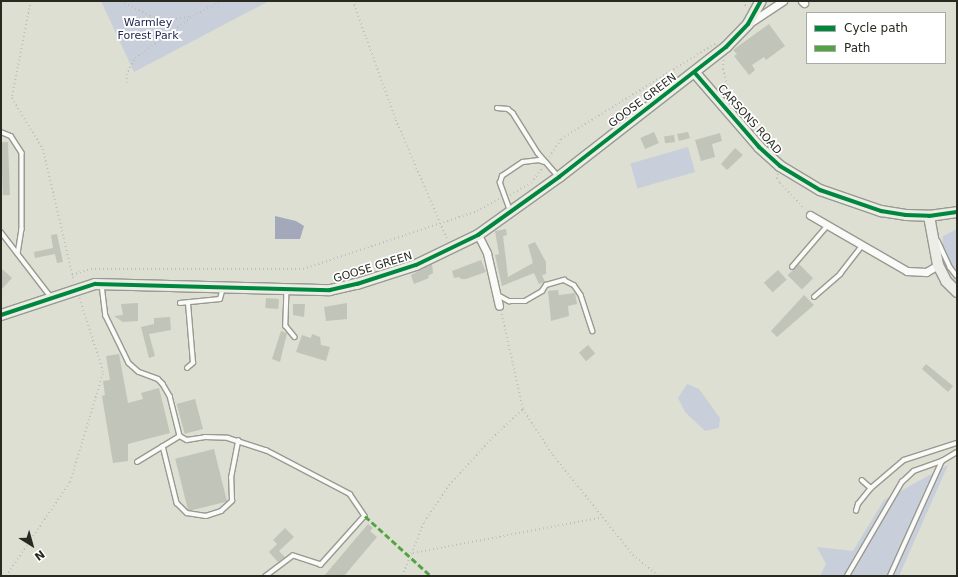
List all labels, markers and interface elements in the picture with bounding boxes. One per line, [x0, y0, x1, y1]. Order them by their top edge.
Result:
legend [806, 12, 946, 64]
park label: Warmley Forest Park [117, 17, 179, 43]
text: Cycle path [844, 21, 908, 35]
text: Path [844, 41, 870, 55]
street label: GOOSE GREEN [606, 71, 680, 131]
street label: CARSONS ROAD [714, 82, 784, 158]
street label: GOOSE GREEN [332, 250, 414, 286]
north arrow [12, 525, 52, 565]
text: N [32, 547, 47, 563]

